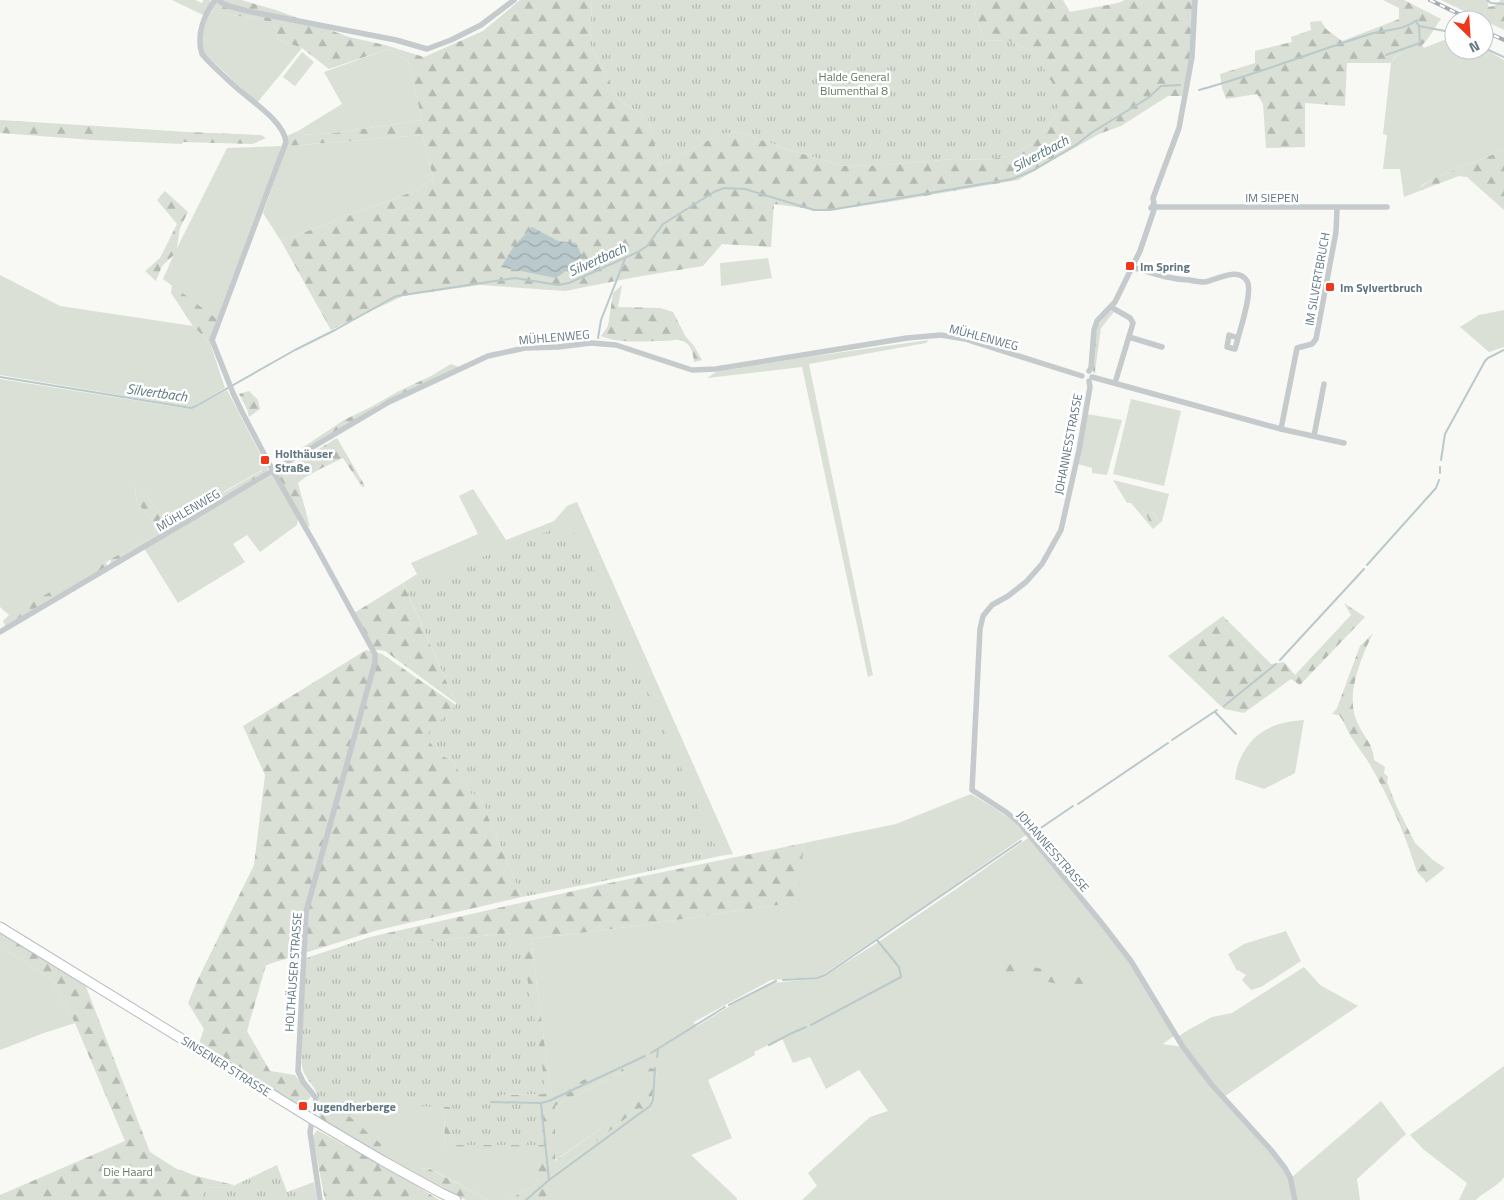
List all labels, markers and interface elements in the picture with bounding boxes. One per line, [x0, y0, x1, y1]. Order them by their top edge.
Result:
north arrow [1444, 10, 1494, 60]
text: N [1466, 36, 1484, 59]
park label: Halde General Blumenthal 8 [819, 67, 889, 100]
water label: Silvertbach [1008, 129, 1073, 177]
street label: IM SIEPEN [1245, 188, 1299, 207]
street label: IM SILVERTBRUCH [1299, 231, 1335, 327]
water label: Silvertbach [565, 237, 630, 281]
place label: Im Spring [1140, 257, 1190, 276]
marker: Im Spring [1124, 260, 1136, 272]
place label: Im Sylvertbruch [1340, 278, 1422, 297]
marker: Im Sylvertbruch [1324, 281, 1336, 293]
street label: MÜHLENWEG [947, 319, 1021, 355]
street label: MÜHLENWEG [518, 324, 590, 350]
water label: Silvertbach [125, 377, 190, 407]
street label: JOHANNESSTRASSE [1049, 391, 1087, 496]
place label: Holthäuser Straße [275, 444, 333, 477]
marker: Holthäuser Straße [259, 454, 271, 466]
street label: MÜHLENWEG [153, 484, 223, 536]
street label: JOHANNESSTRASSE [1012, 806, 1094, 896]
street label: HOLTHÄUSER STRASSE [279, 911, 307, 1032]
street label: SINSENER STRASSE [178, 1031, 275, 1101]
place label: Jugendherberge [313, 1097, 396, 1116]
marker: Jugendherberge [297, 1100, 309, 1112]
park label: Die Haard [103, 1162, 153, 1181]

